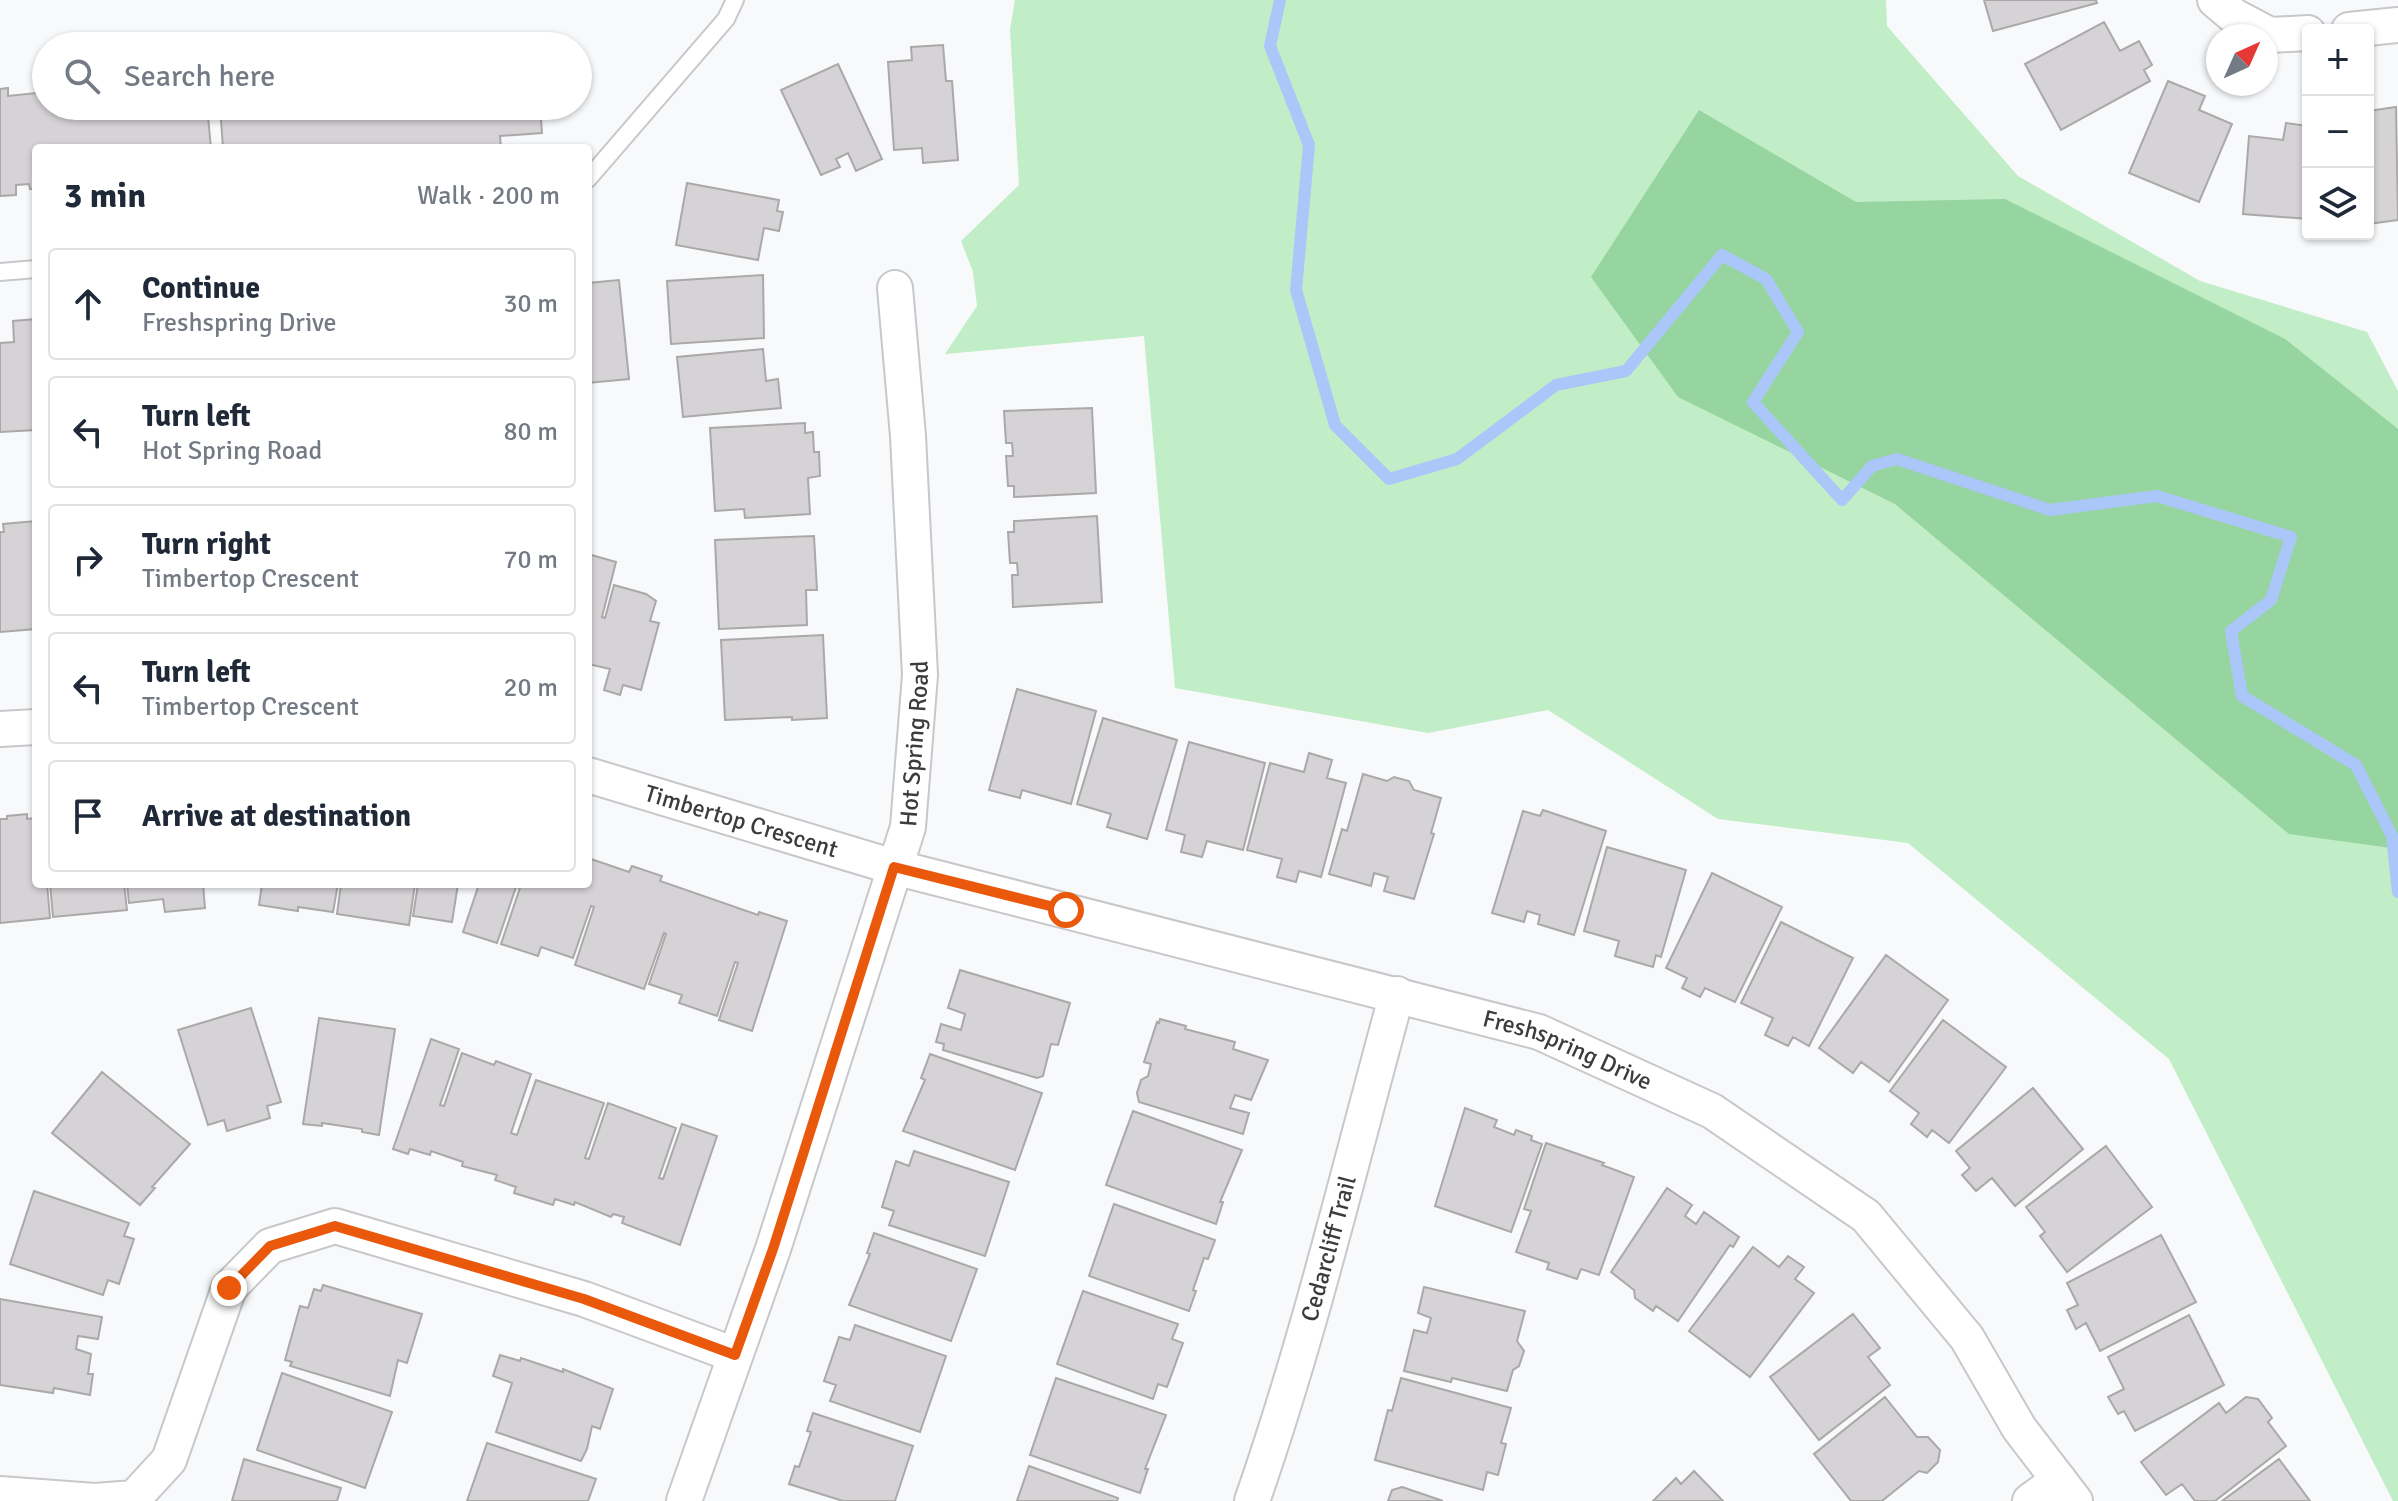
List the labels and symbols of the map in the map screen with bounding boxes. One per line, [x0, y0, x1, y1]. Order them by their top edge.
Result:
north arrow [2206, 24, 2278, 96]
street label: Hot Spring Road [893, 660, 935, 828]
street label: Timbertop Crescent [641, 778, 841, 864]
route start [1048, 892, 1084, 928]
street label: Freshspring Drive [1480, 1003, 1657, 1097]
street label: Cedarcliff Trail [1294, 1172, 1363, 1325]
route end [211, 1270, 247, 1306]

